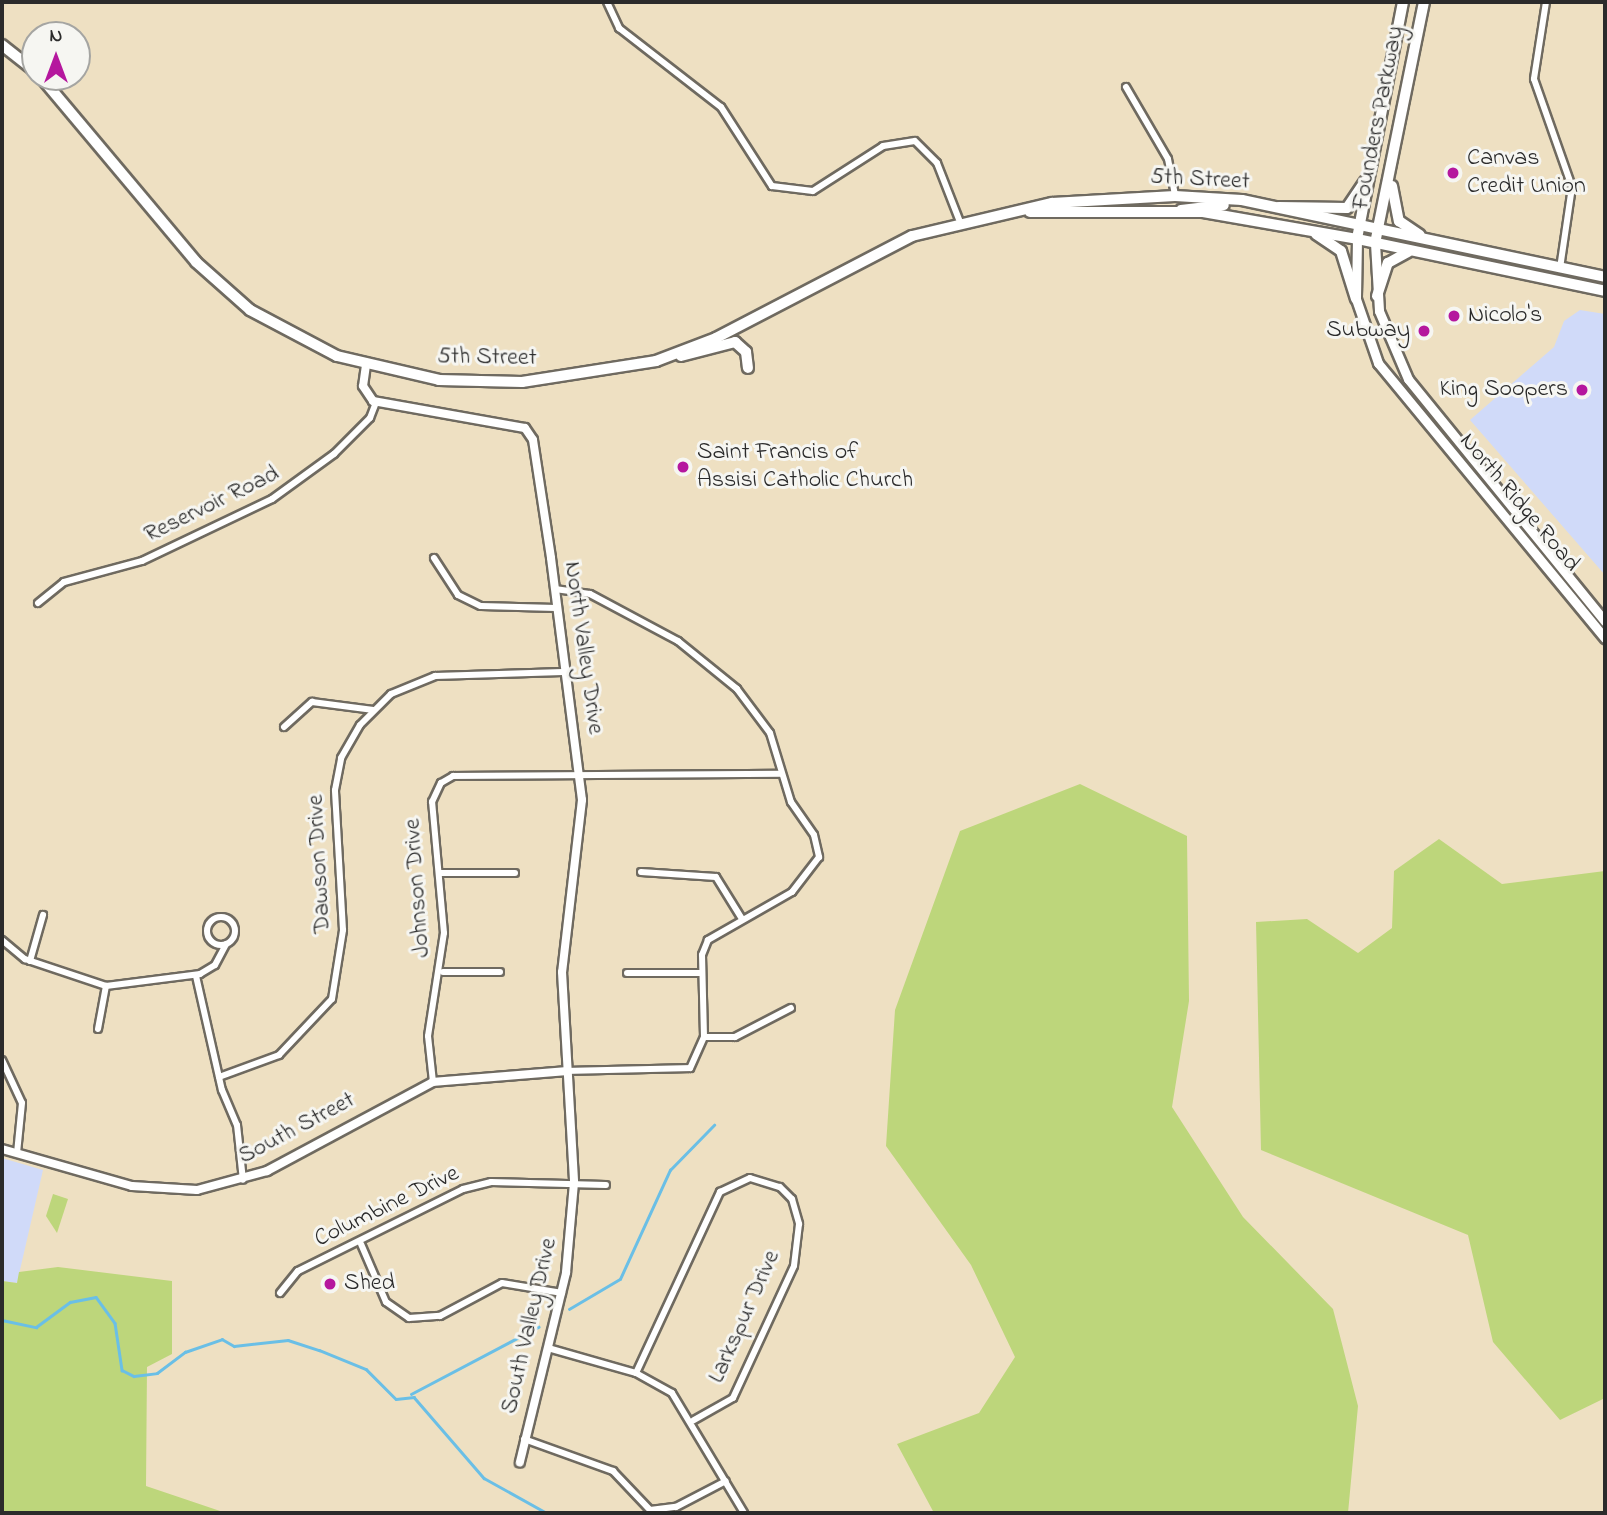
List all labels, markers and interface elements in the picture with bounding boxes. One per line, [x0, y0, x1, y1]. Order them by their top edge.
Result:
north arrow [21, 21, 91, 91]
text: N [50, 23, 62, 50]
street label: Founders Parkway [1347, 24, 1411, 212]
place label: Canvas Credit Union [1467, 145, 1586, 201]
street label: 5th Street [1149, 163, 1251, 197]
marker: Canvas Credit Union [1445, 165, 1461, 181]
place label: Nicolo's [1468, 302, 1542, 330]
marker: Nicolo's [1446, 308, 1462, 324]
place label: Subway [1326, 317, 1410, 345]
marker: Subway [1416, 323, 1432, 339]
street label: 5th Street [437, 343, 537, 373]
place label: King Soopers [1440, 376, 1568, 404]
marker: King Soopers [1574, 382, 1590, 398]
street label: North Ridge Road [1453, 428, 1585, 578]
place label: Saint Francis of Assisi Catholic Church [697, 439, 913, 495]
marker: Saint Francis of Assisi Catholic Church [675, 459, 691, 475]
street label: Reservoir Road [140, 460, 284, 550]
street label: North Valley Drive [557, 560, 609, 736]
street label: Dawson Drive [302, 794, 338, 934]
street label: Johnson Drive [399, 817, 437, 959]
street label: South Street [234, 1086, 360, 1172]
street label: Columbine Drive [310, 1160, 464, 1254]
street label: South Valley Drive [496, 1235, 564, 1417]
street label: Larkspur Drive [703, 1246, 787, 1388]
place label: Shed [344, 1270, 395, 1298]
marker: Shed [322, 1276, 338, 1292]

